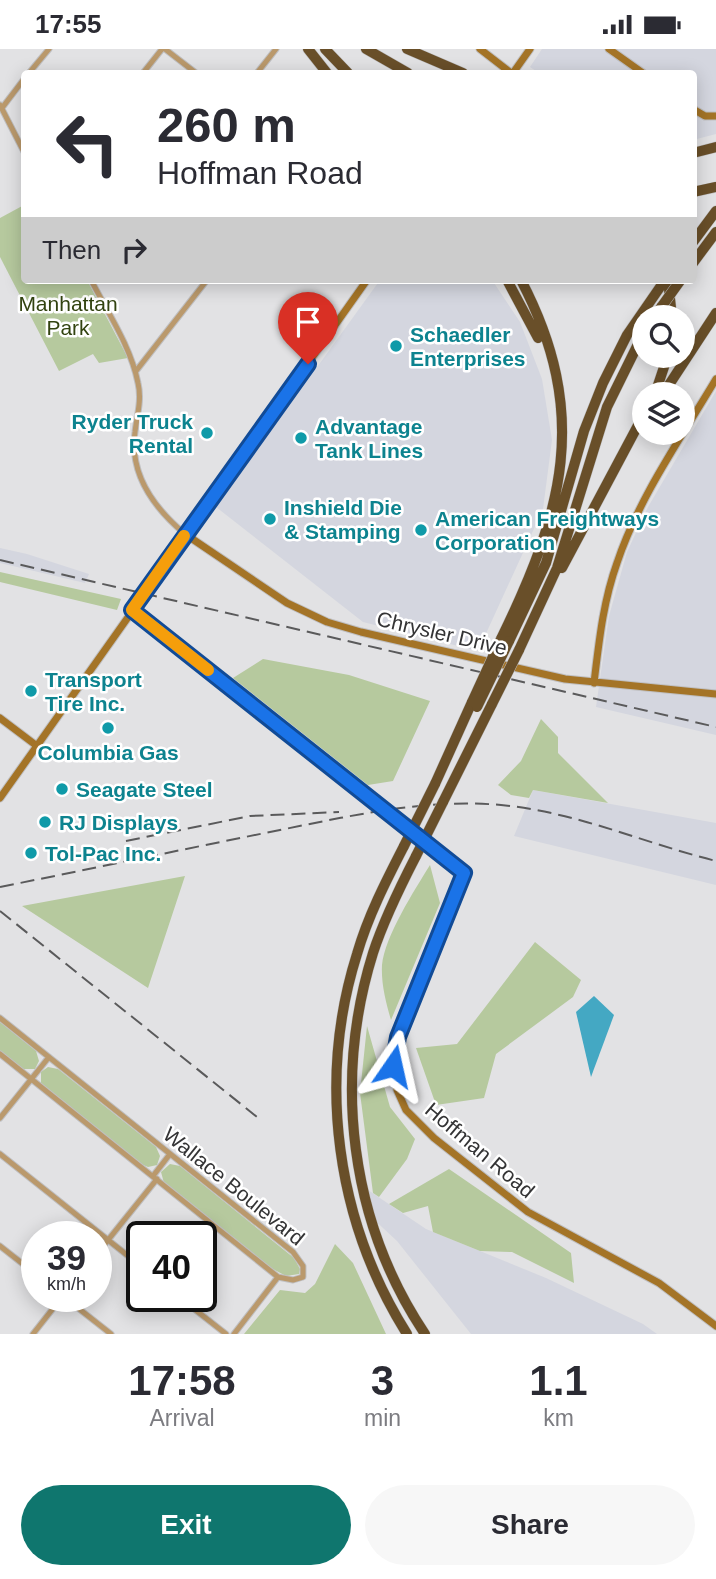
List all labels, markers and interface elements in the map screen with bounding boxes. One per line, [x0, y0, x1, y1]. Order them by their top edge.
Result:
text: 17:55 [35, 9, 102, 39]
icon: left [42, 98, 133, 189]
text: 260 m [157, 98, 296, 152]
text: Hoffman Road [157, 155, 363, 191]
icon: right [115, 231, 153, 269]
text: Then [42, 235, 101, 265]
park label: Manhattan Park [18, 292, 118, 339]
pin [278, 292, 338, 364]
icon: arrive [289, 303, 327, 341]
map controls [632, 305, 695, 445]
button: search [632, 305, 695, 368]
place label: Schaedler Enterprises [410, 323, 526, 370]
marker: Schaedler Enterprises [388, 338, 404, 354]
button: layers [632, 382, 695, 445]
place label: Ryder Truck Rental [72, 410, 193, 457]
place label: Advantage Tank Lines [315, 415, 423, 462]
marker: Ryder Truck Rental [199, 425, 215, 441]
marker: Advantage Tank Lines [293, 430, 309, 446]
place label: Inshield Die & Stamping [284, 496, 402, 543]
place label: American Freightways Corporation [435, 507, 659, 554]
marker: Inshield Die & Stamping [262, 511, 278, 527]
marker: American Freightways Corporation [413, 522, 429, 538]
street label: Chrysler Drive [375, 607, 509, 659]
place label: Transport Tire Inc. [45, 668, 142, 715]
marker: Transport Tire Inc. [23, 683, 39, 699]
marker: Columbia Gas [100, 720, 116, 736]
place label: Columbia Gas [37, 741, 179, 764]
place label: Seagate Steel [76, 778, 213, 801]
marker: Seagate Steel [54, 781, 70, 797]
place label: RJ Displays [59, 811, 178, 834]
marker: RJ Displays [37, 814, 53, 830]
place label: Tol-Pac Inc. [45, 842, 161, 865]
marker: Tol-Pac Inc. [23, 845, 39, 861]
position arrow [356, 1029, 430, 1103]
street label: Hoffman Road [421, 1098, 539, 1202]
street label: Wallace Boulevard [159, 1122, 309, 1250]
speed limit sign: 40 [126, 1221, 217, 1312]
text: 39 [47, 1238, 86, 1277]
text: km/h [47, 1274, 86, 1294]
text: 17:58 [128, 1357, 236, 1404]
text: 3 [371, 1357, 394, 1404]
text: 1.1 [529, 1357, 588, 1404]
text: Arrival [149, 1405, 215, 1431]
text: min [364, 1405, 401, 1431]
text: km [543, 1405, 574, 1431]
button: Exit [21, 1485, 351, 1565]
button: Share [365, 1485, 695, 1565]

